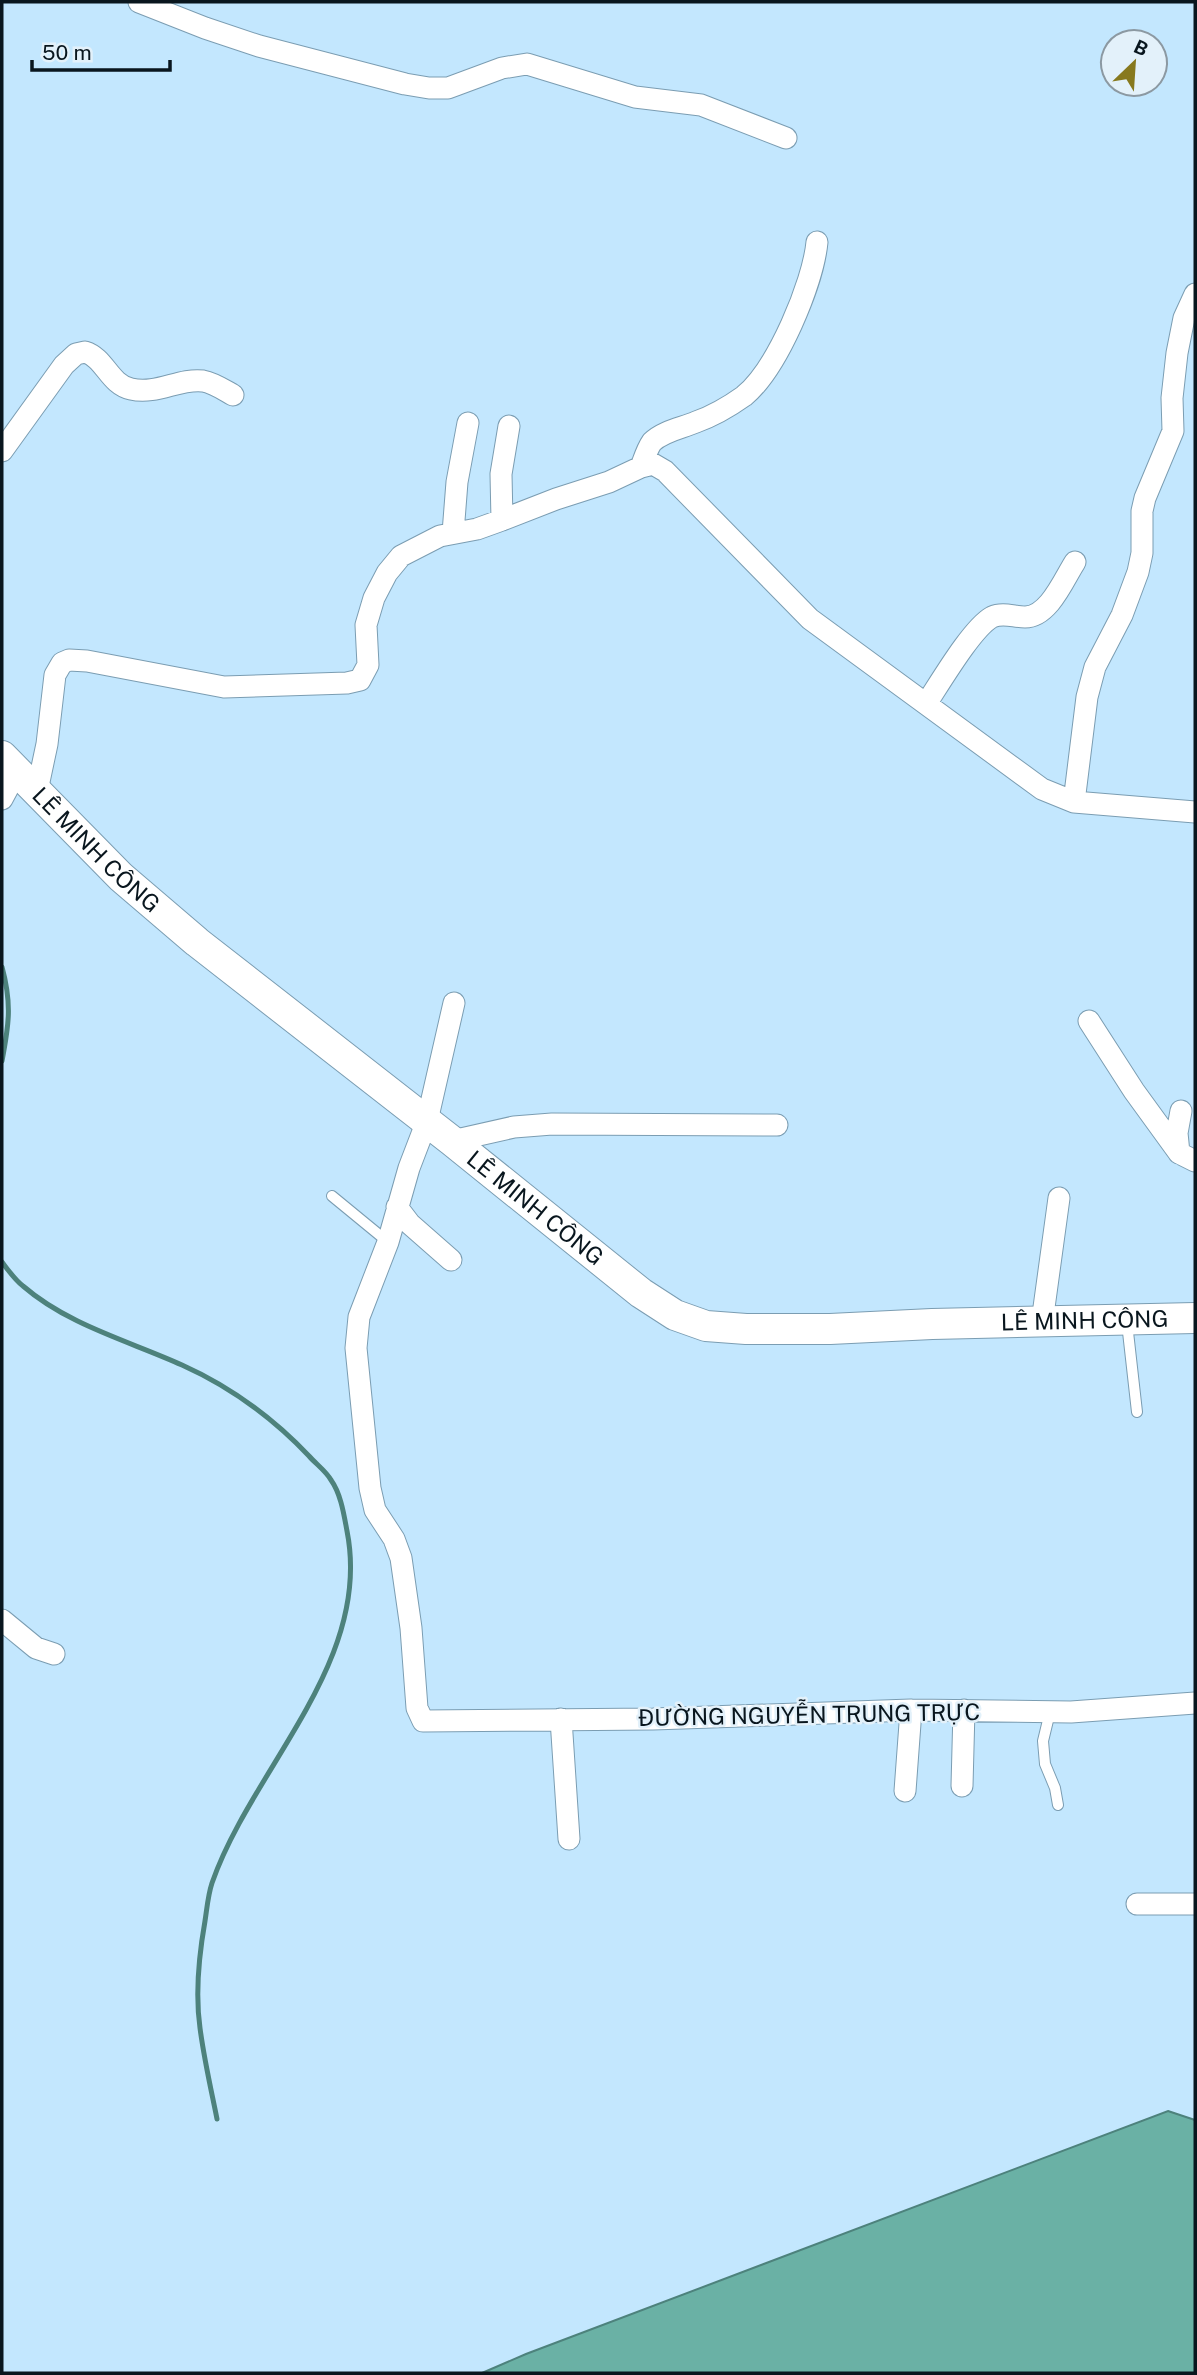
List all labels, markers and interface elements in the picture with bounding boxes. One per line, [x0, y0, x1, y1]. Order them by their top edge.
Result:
scale bar [32, 28, 170, 72]
north arrow [1099, 28, 1169, 98]
text: B [1131, 35, 1152, 60]
text: 50 m [42, 40, 92, 65]
street label: LÊ MINH CÔNG [27, 781, 166, 917]
street label: LÊ MINH CÔNG [462, 1145, 609, 1271]
street label: LÊ MINH CÔNG [1001, 1305, 1169, 1335]
street label: ĐƯỜNG NGUYỄN TRUNG TRỰC [638, 1695, 980, 1731]

